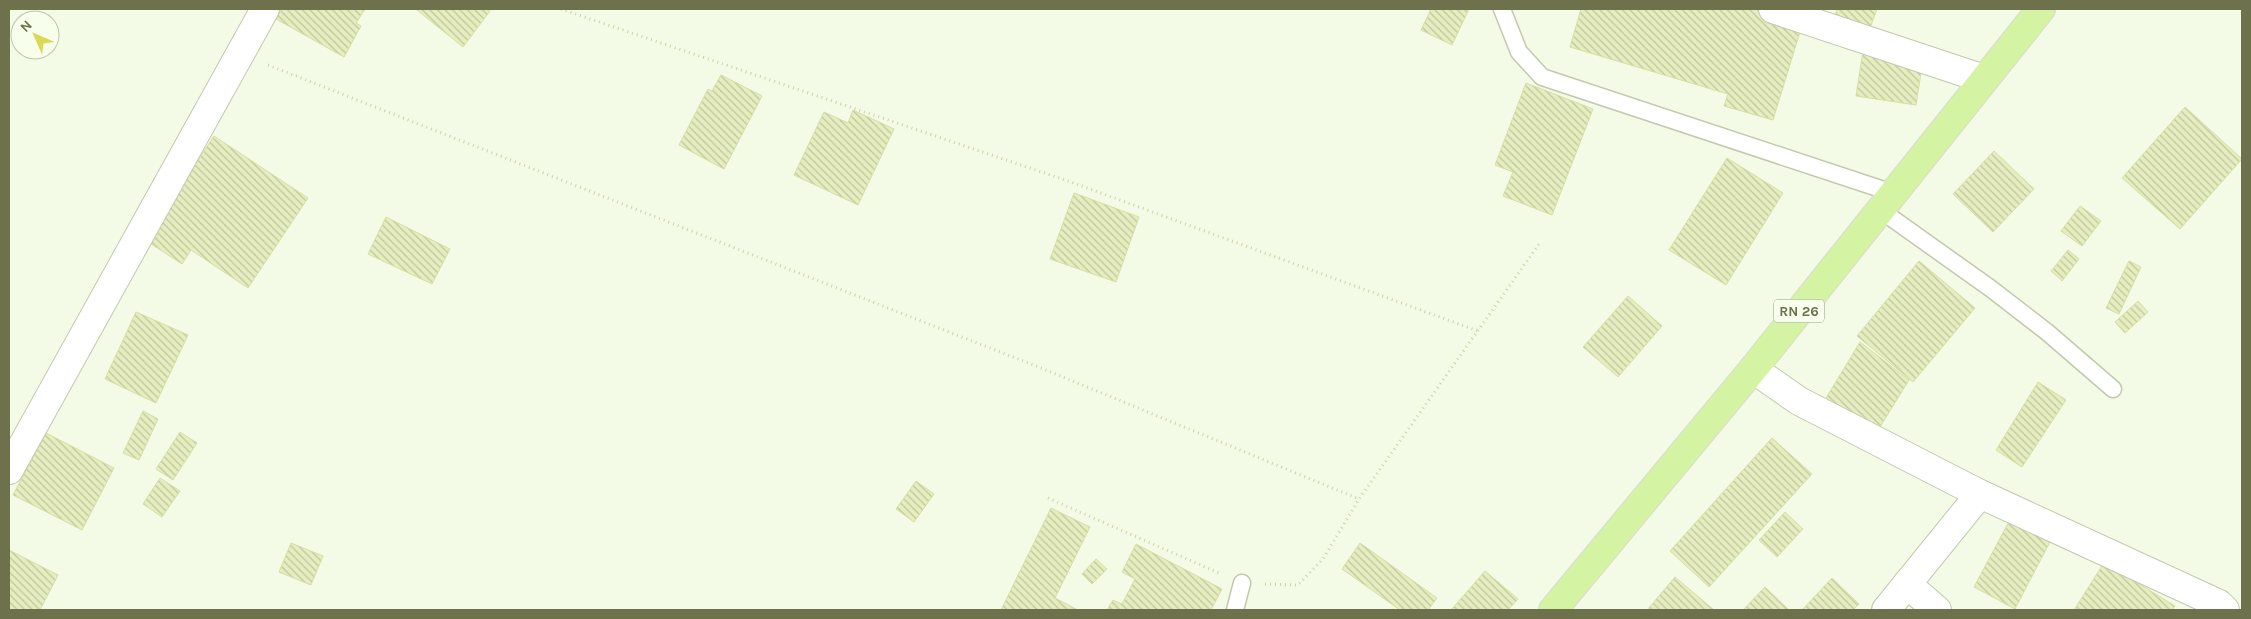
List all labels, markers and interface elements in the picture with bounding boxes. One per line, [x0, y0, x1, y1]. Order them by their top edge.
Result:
north arrow [10, 10, 60, 60]
text: N [17, 17, 36, 36]
road number: RN 26 [1774, 300, 1824, 322]

